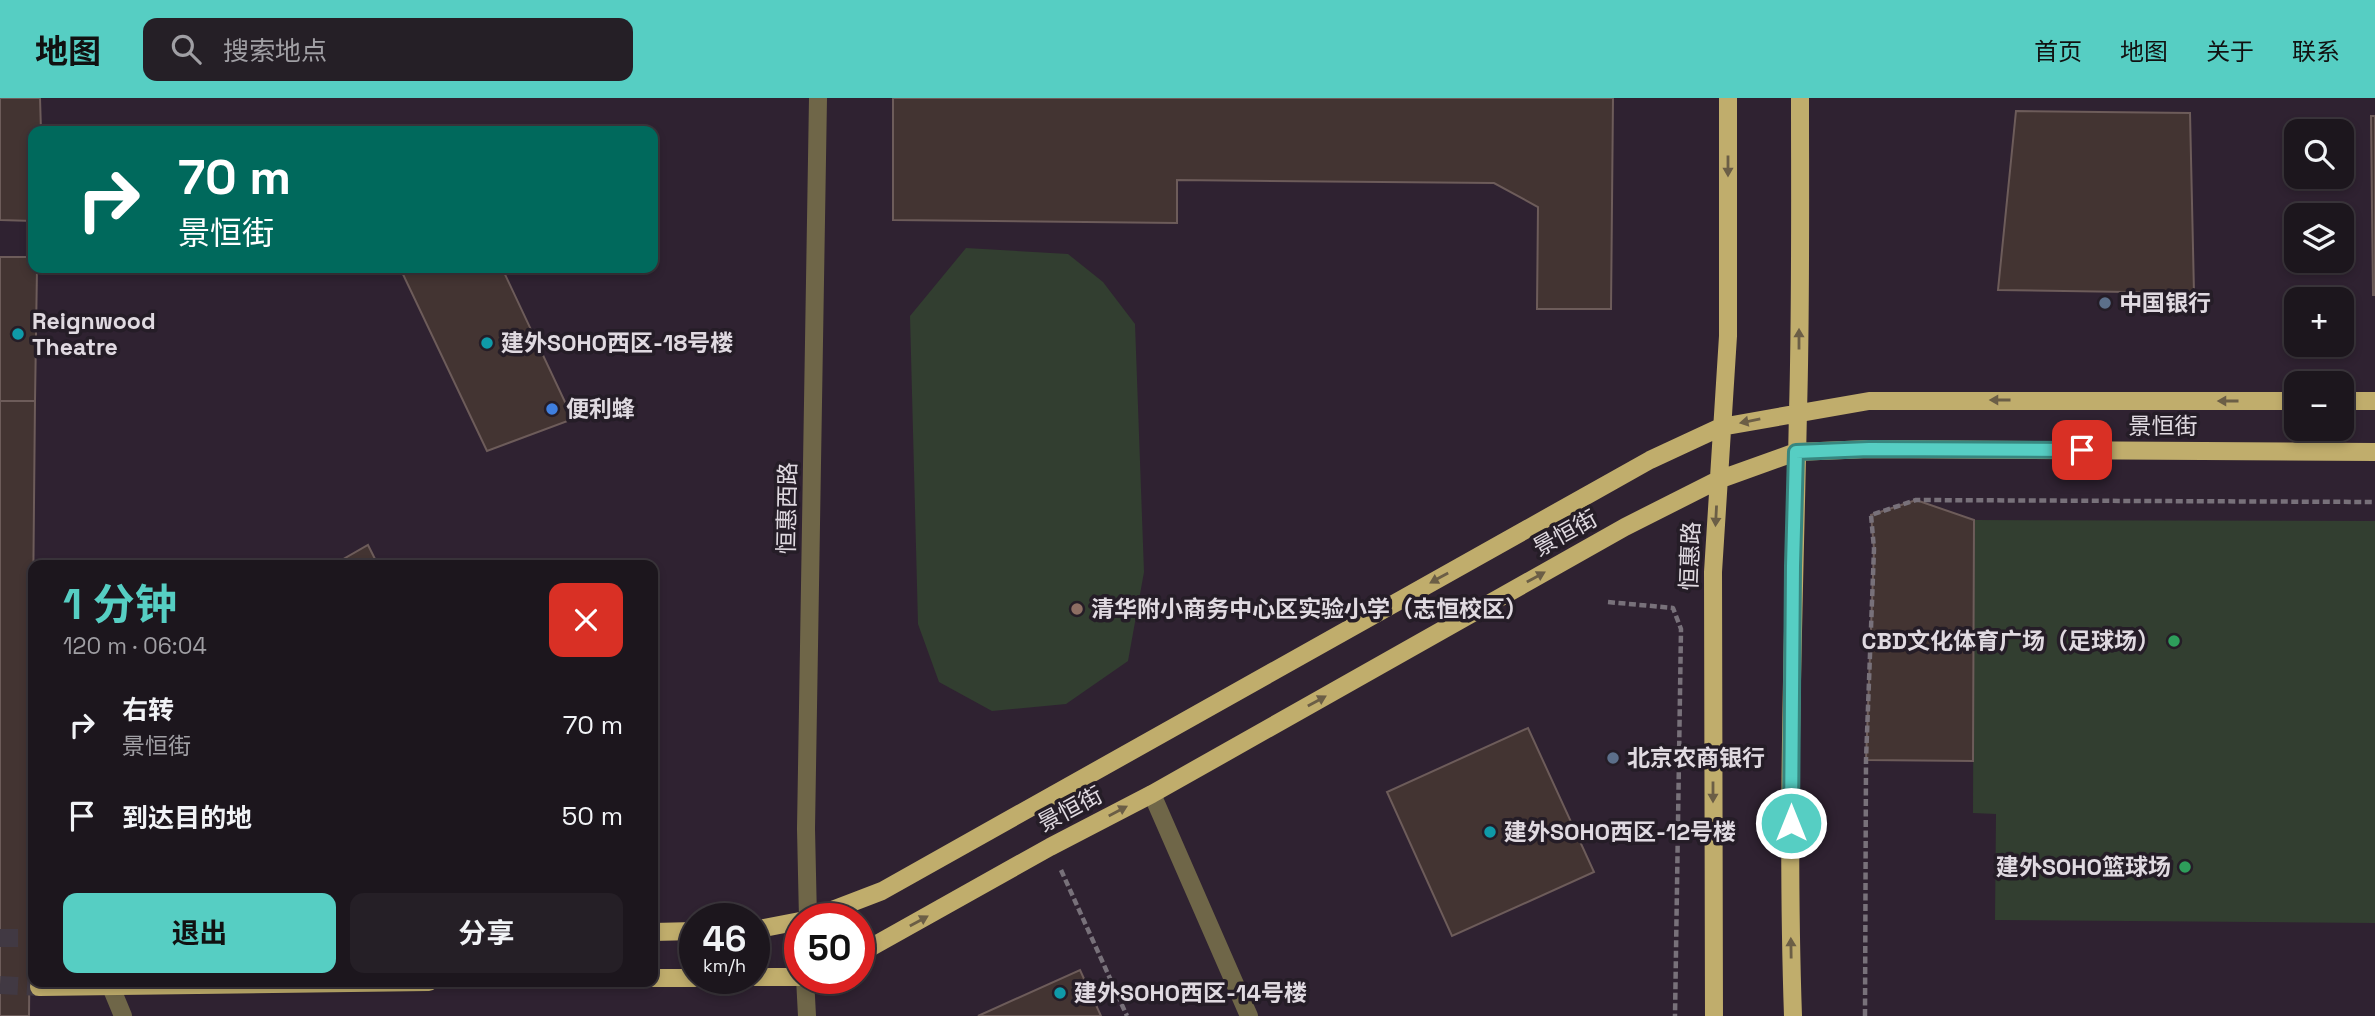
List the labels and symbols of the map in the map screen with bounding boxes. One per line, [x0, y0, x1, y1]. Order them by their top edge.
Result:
one-way arrow [1722, 155, 1734, 177]
place label: 中国银行 [2119, 288, 2211, 318]
marker: 中国银行 [2097, 295, 2113, 311]
place label: Reignwood Theatre [32, 306, 156, 362]
marker: Reignwood Theatre [10, 326, 26, 342]
one-way arrow [1793, 327, 1805, 349]
place label: 建外SOHO西区-18号楼 [501, 328, 733, 358]
marker: 建外SOHO西区-18号楼 [479, 335, 495, 351]
place label: 便利蜂 [566, 394, 635, 424]
one-way arrow [1989, 394, 2011, 406]
one-way arrow [2217, 395, 2239, 407]
marker: 便利蜂 [544, 401, 560, 417]
street label: 景恒街 [2129, 411, 2198, 441]
one-way arrow [1739, 416, 1761, 427]
pin [2052, 420, 2112, 480]
street label: 恒惠西路 [771, 462, 803, 554]
street label: 景恒街 [1528, 503, 1602, 563]
one-way arrow [1711, 505, 1722, 527]
street label: 恒惠路 [1674, 521, 1706, 591]
one-way arrow [1527, 571, 1546, 583]
one-way arrow [1429, 572, 1448, 584]
place label: 清华附小商务中心区实验小学（志恒校区） [1091, 594, 1528, 624]
marker: 清华附小商务中心区实验小学（志恒校区） [1069, 601, 1085, 617]
place label: CBD文化体育广场（足球场） [1862, 626, 2160, 656]
marker: CBD文化体育广场（足球场） [2166, 633, 2182, 649]
one-way arrow [1307, 695, 1326, 707]
place label: 北京农商银行 [1627, 743, 1765, 773]
marker: 北京农商银行 [1605, 750, 1621, 766]
street label: 景恒街 [1032, 780, 1108, 838]
one-way arrow [1707, 782, 1719, 804]
position arrow [1754, 786, 1828, 860]
one-way arrow [1108, 806, 1128, 817]
place label: 建外SOHO西区-12号楼 [1504, 817, 1736, 847]
marker: 建外SOHO西区-12号楼 [1482, 824, 1498, 840]
place label: 建外SOHO篮球场 [1996, 852, 2171, 882]
marker: 建外SOHO篮球场 [2177, 859, 2193, 875]
speed limit sign: 50 [784, 903, 875, 994]
one-way arrow [909, 915, 928, 927]
one-way arrow [1785, 937, 1797, 959]
place label: 建外SOHO西区-14号楼 [1074, 978, 1307, 1008]
marker: 建外SOHO西区-14号楼 [1052, 985, 1068, 1001]

